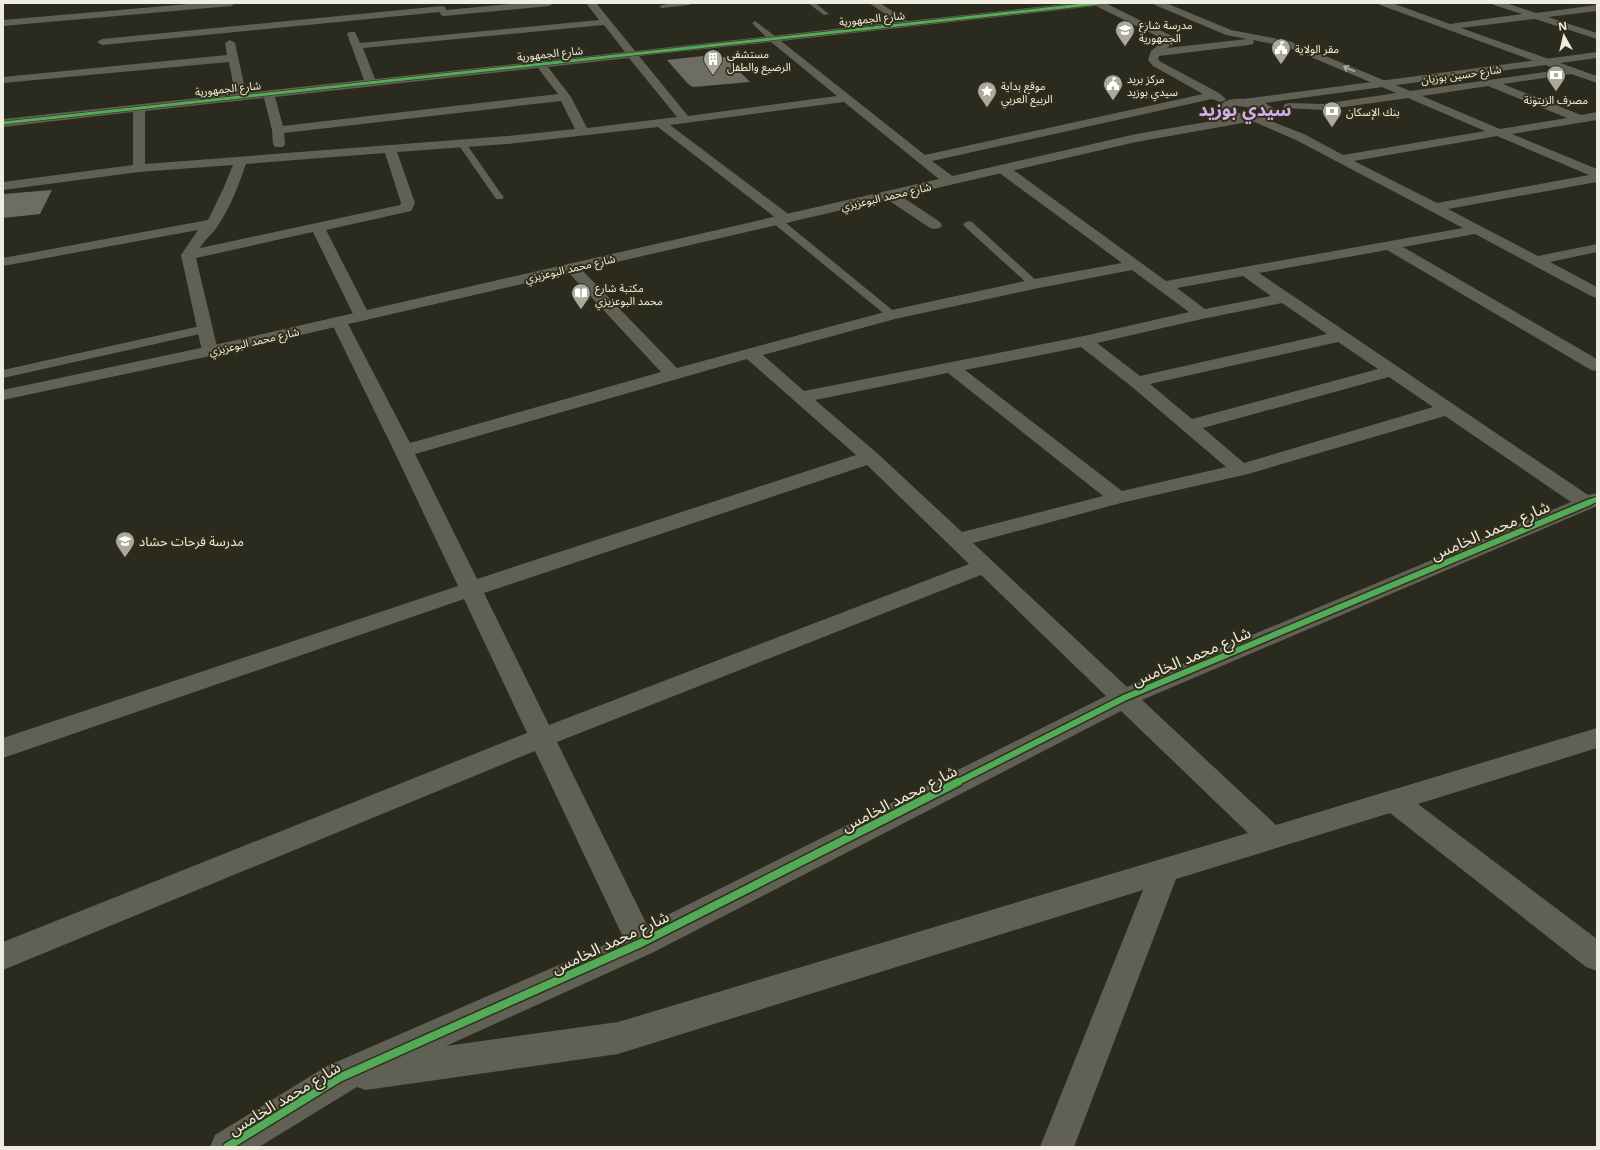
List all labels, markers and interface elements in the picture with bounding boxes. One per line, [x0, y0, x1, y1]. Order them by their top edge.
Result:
street label: شارع الجمهورية [838, 7, 906, 30]
north arrow [1544, 16, 1584, 56]
place label: مدرسة شارع الجمهورية [1139, 17, 1193, 45]
text: N [1557, 18, 1568, 34]
school or university icon: مدرسة شارع الجمهورية [1114, 19, 1136, 47]
public building icon: مقر الولاية [1270, 37, 1292, 65]
place label: مقر الولاية [1295, 41, 1339, 56]
street label: شارع الجمهورية [516, 42, 584, 65]
place label: مستشفى الرضيع والطفل [727, 46, 791, 75]
building icon: مستشفى الرضيع والطفل [702, 48, 724, 76]
street label: شارع حسين بوزيان [1420, 61, 1503, 88]
bank icon: مصرف الزيتونة [1545, 64, 1567, 92]
one-way arrow [1344, 65, 1356, 72]
place label: مركز بريد سيدي بوزيد [1127, 71, 1178, 101]
public building icon: مركز بريد سيدي بوزيد [1102, 73, 1124, 101]
street label: شارع الجمهورية [194, 77, 262, 100]
place label: موقع بداية الربيع العربي [1001, 78, 1053, 108]
place icon: موقع بداية الربيع العربي [976, 80, 998, 108]
place label: مصرف الزيتونة [1524, 92, 1588, 107]
district label: سيدي بوزيد [1199, 97, 1291, 124]
bank icon: بنك الإسكان [1321, 100, 1343, 128]
place label: بنك الإسكان [1346, 104, 1400, 120]
street label: شارع محمد البوعزيزي [839, 178, 934, 216]
street label: شارع محمد البوعزيزي [523, 250, 618, 288]
place label: مكتبة شارع محمد البوعزيزي [595, 280, 663, 310]
library icon: مكتبة شارع محمد البوعزيزي [570, 282, 592, 310]
street label: شارع محمد البوعزيزي [207, 323, 302, 361]
street label: شارع محمد الخامس [1427, 495, 1554, 567]
school or university icon: مدرسة فرحات حشاد [114, 530, 136, 558]
place label: مدرسة فرحات حشاد [139, 532, 244, 550]
street label: شارع محمد الخامس [1128, 621, 1255, 693]
street label: شارع محمد الخامس [837, 759, 962, 839]
street label: شارع محمد الخامس [548, 905, 673, 981]
street label: شارع محمد الخامس [224, 1056, 345, 1142]

